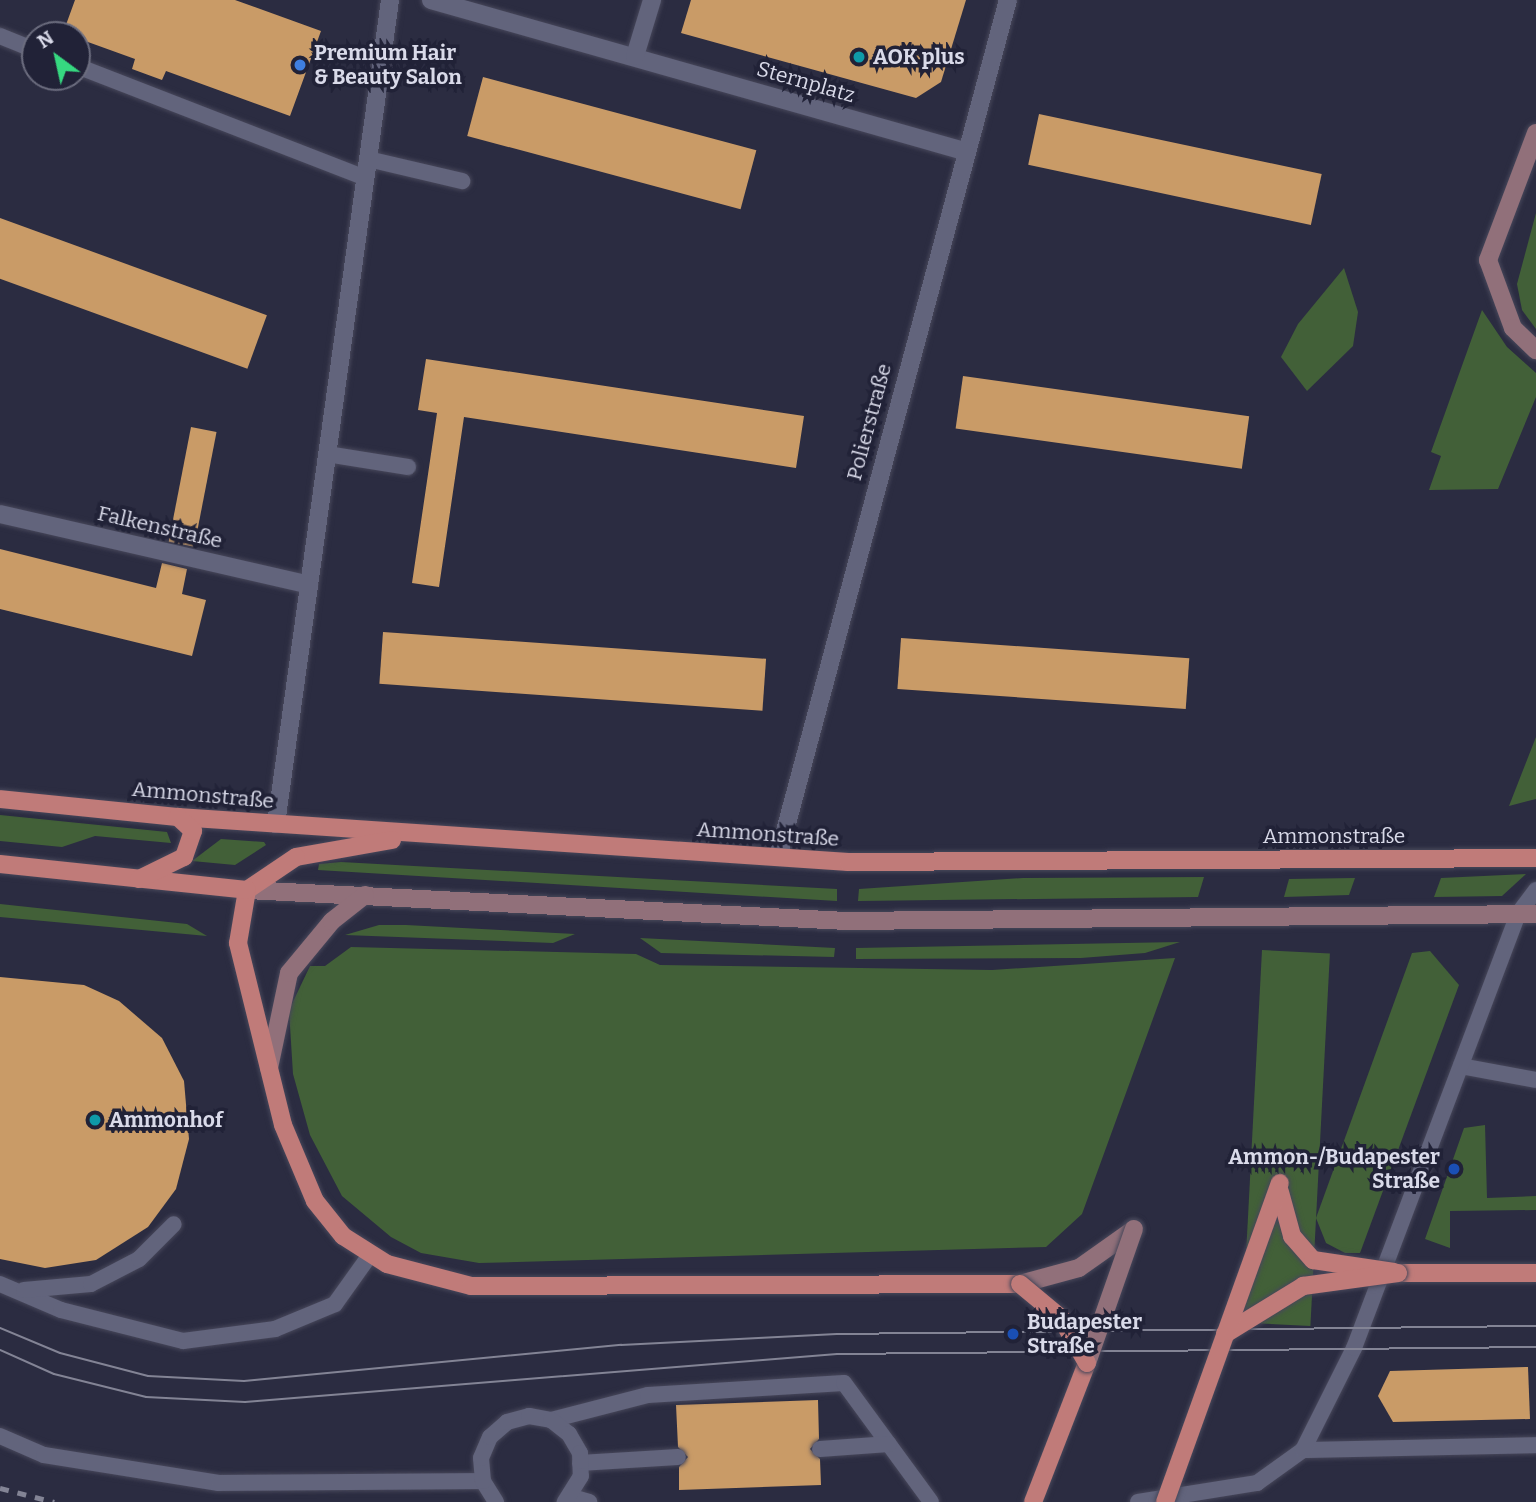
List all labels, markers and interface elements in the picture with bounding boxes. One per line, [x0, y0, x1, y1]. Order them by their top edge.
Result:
north arrow [21, 21, 91, 91]
text: N [33, 26, 58, 53]
place label: Premium Hair & Beauty Salon [314, 40, 462, 90]
place label: AOK plus [873, 44, 965, 70]
marker: AOK plus [851, 49, 867, 65]
street label: Sternplatz [754, 56, 858, 108]
marker: Premium Hair & Beauty Salon [292, 57, 308, 73]
street label: Polierstraße [841, 361, 897, 483]
street label: Falkenstraße [95, 500, 225, 554]
street label: Ammonstraße [131, 776, 275, 814]
street label: Ammonstraße [696, 816, 840, 852]
street label: Ammonstraße [1263, 823, 1405, 849]
place label: Ammonhof [109, 1107, 223, 1133]
marker: Ammonhof [87, 1112, 103, 1128]
place label: Ammon-/Budapester Straße [1228, 1144, 1440, 1194]
marker: Ammon-/Budapester Straße [1446, 1161, 1462, 1177]
place label: Budapester Straße [1027, 1309, 1142, 1359]
marker: Budapester Straße [1005, 1326, 1021, 1342]

